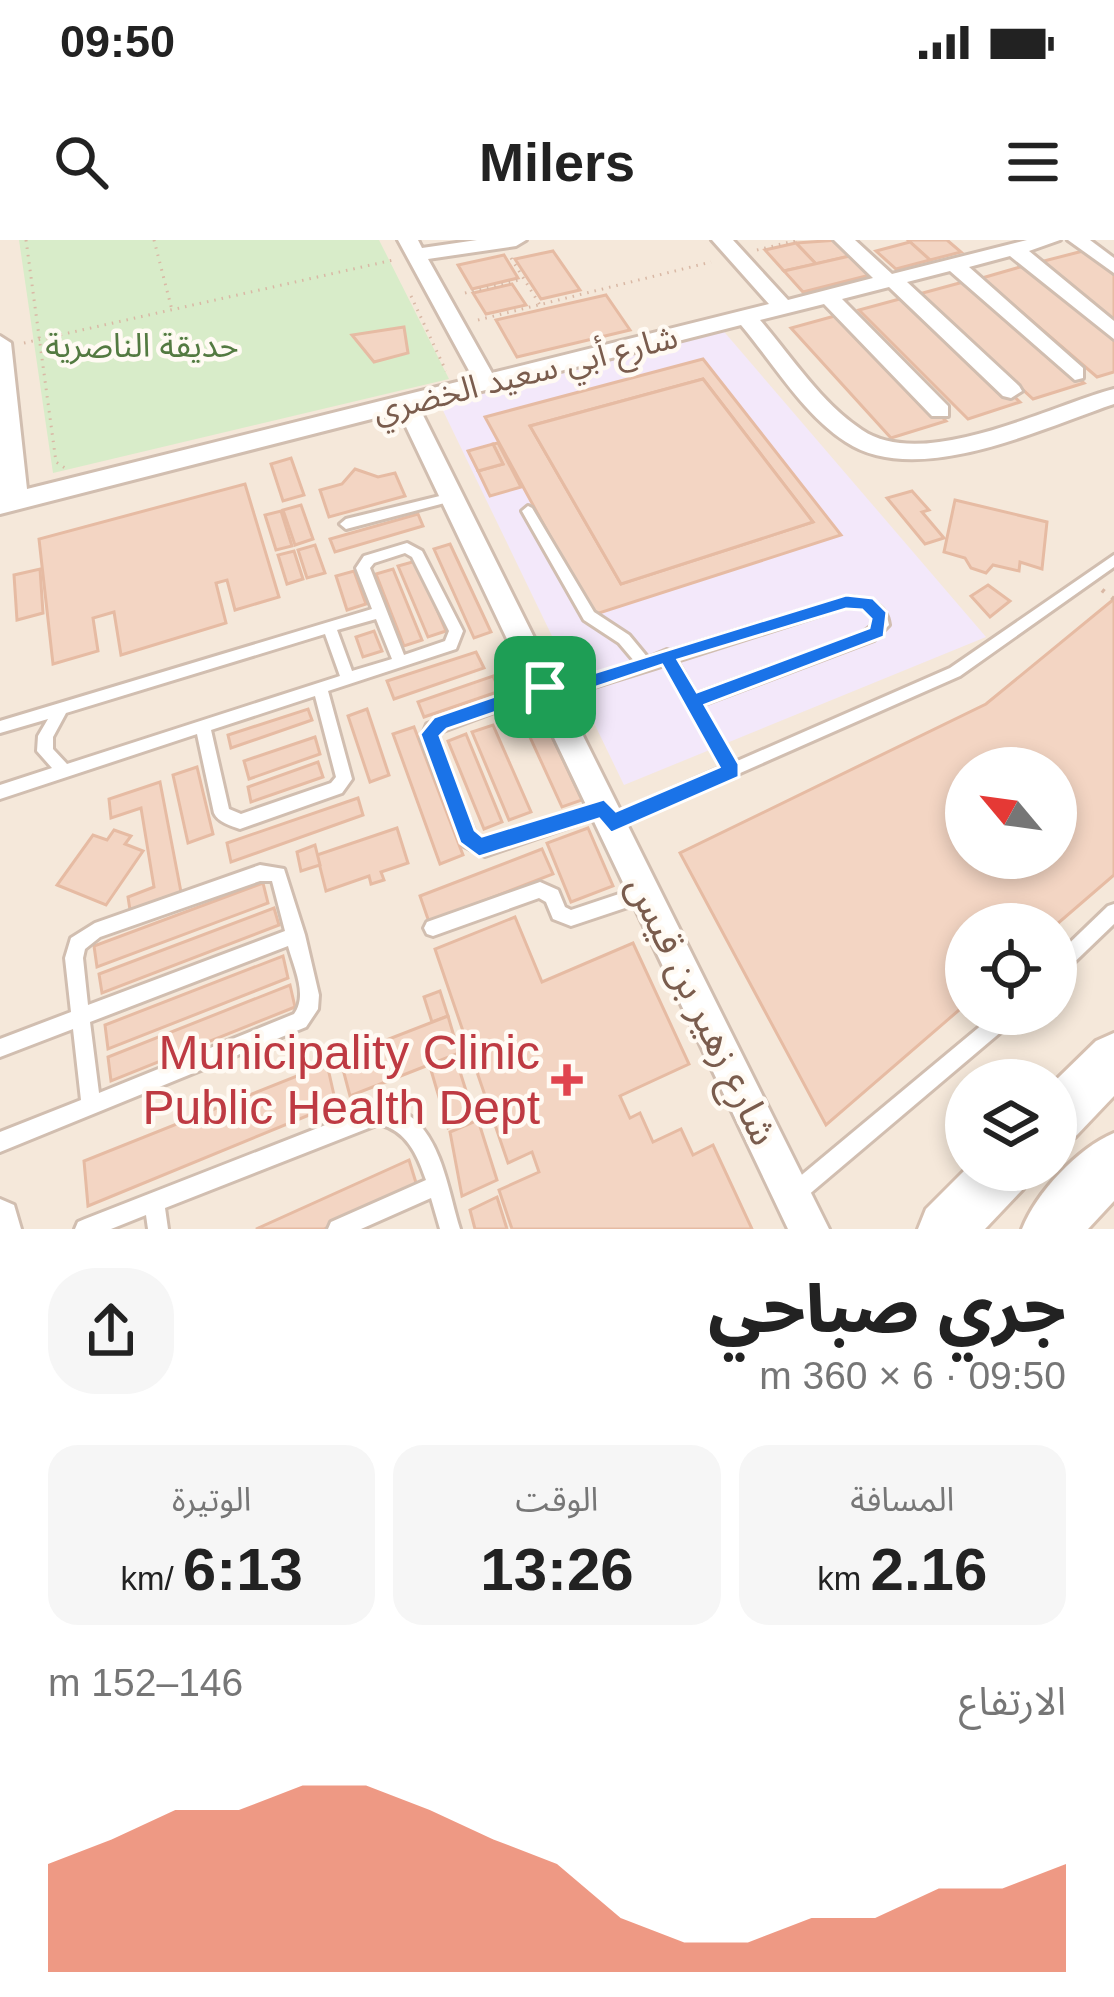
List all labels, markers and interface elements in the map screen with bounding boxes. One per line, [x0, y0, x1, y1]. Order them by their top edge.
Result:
text: 09:50 [60, 16, 175, 67]
icon: search [48, 129, 114, 195]
icon: menu [1000, 129, 1066, 195]
text: Milers [479, 132, 635, 192]
street label: شارع أبي سعيد الخضري [369, 317, 683, 436]
park label: حديقة الناصرية [45, 327, 239, 365]
pin [494, 636, 596, 738]
icon: arrive [512, 654, 578, 720]
north arrow [945, 747, 1077, 879]
map controls [945, 747, 1077, 1191]
street label: شارع زهير بن قيس [612, 869, 786, 1155]
button: locate [945, 903, 1077, 1035]
place label: Municipality Clinic Public Health Dept [142, 1026, 540, 1134]
button: layers [945, 1059, 1077, 1191]
marker: Municipality Clinic Public Health Dept [551, 1064, 583, 1096]
button: share [48, 1268, 174, 1394]
text: جري صباحي [708, 1272, 1066, 1346]
text: 09:50 · 6 × 360 m [759, 1354, 1066, 1397]
text: الوتيرة [172, 1481, 251, 1518]
text: الوقت [516, 1481, 598, 1518]
text: المسافة [850, 1481, 954, 1518]
text: 6:13 [183, 1536, 303, 1603]
text: 13:26 [480, 1536, 634, 1603]
text: 2.16 [871, 1536, 987, 1603]
text: /km [120, 1560, 183, 1597]
text: km [817, 1560, 871, 1597]
text: 146–152 m [48, 1661, 243, 1704]
text: الارتفاع [959, 1680, 1066, 1723]

